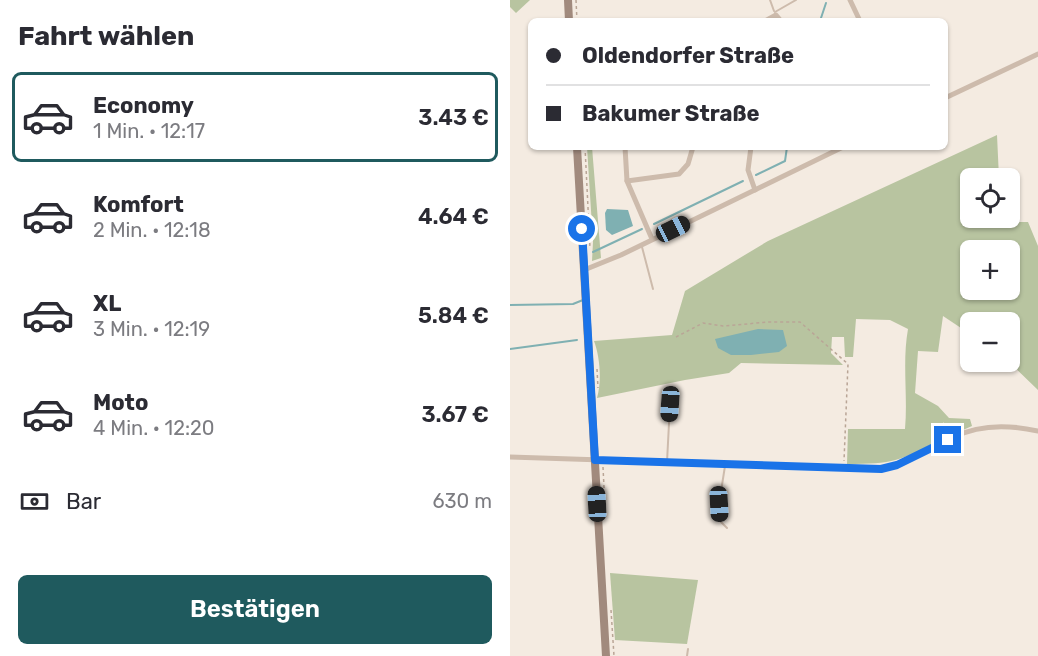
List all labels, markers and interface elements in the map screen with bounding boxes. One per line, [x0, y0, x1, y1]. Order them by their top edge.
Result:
text: Fahrt wählen [18, 20, 194, 52]
text: Oldendorfer Straße [582, 42, 794, 69]
icon: car [21, 90, 75, 144]
text: Economy [93, 92, 194, 119]
text: Bakumer Straße [582, 100, 760, 127]
text: 3.43 € [418, 104, 489, 131]
text: 1 Min. · 12:17 [93, 119, 205, 143]
map controls [960, 168, 1020, 372]
button: locate [960, 168, 1020, 228]
icon: car [21, 189, 75, 243]
text: Komfort [93, 191, 184, 218]
text: 4.64 € [418, 203, 489, 230]
car [653, 213, 693, 245]
route start [568, 215, 595, 242]
text: 2 Min. · 12:18 [93, 218, 211, 242]
button: + [960, 240, 1020, 300]
icon: car [21, 288, 75, 342]
text: XL [93, 290, 121, 317]
text: 5.84 € [418, 302, 489, 329]
button: − [960, 312, 1020, 372]
text: 3 Min. · 12:19 [93, 317, 210, 341]
car [660, 385, 680, 423]
icon: car [21, 387, 75, 441]
text: Moto [93, 389, 148, 416]
text: 3.67 € [421, 401, 489, 428]
text: 4 Min. · 12:20 [93, 416, 214, 440]
route end [934, 426, 961, 453]
icon: cash [18, 485, 51, 518]
car [587, 486, 607, 522]
car [709, 486, 729, 522]
text: Bar [66, 488, 101, 515]
text: 630 m [433, 489, 492, 513]
button: Bestätigen [18, 575, 492, 644]

